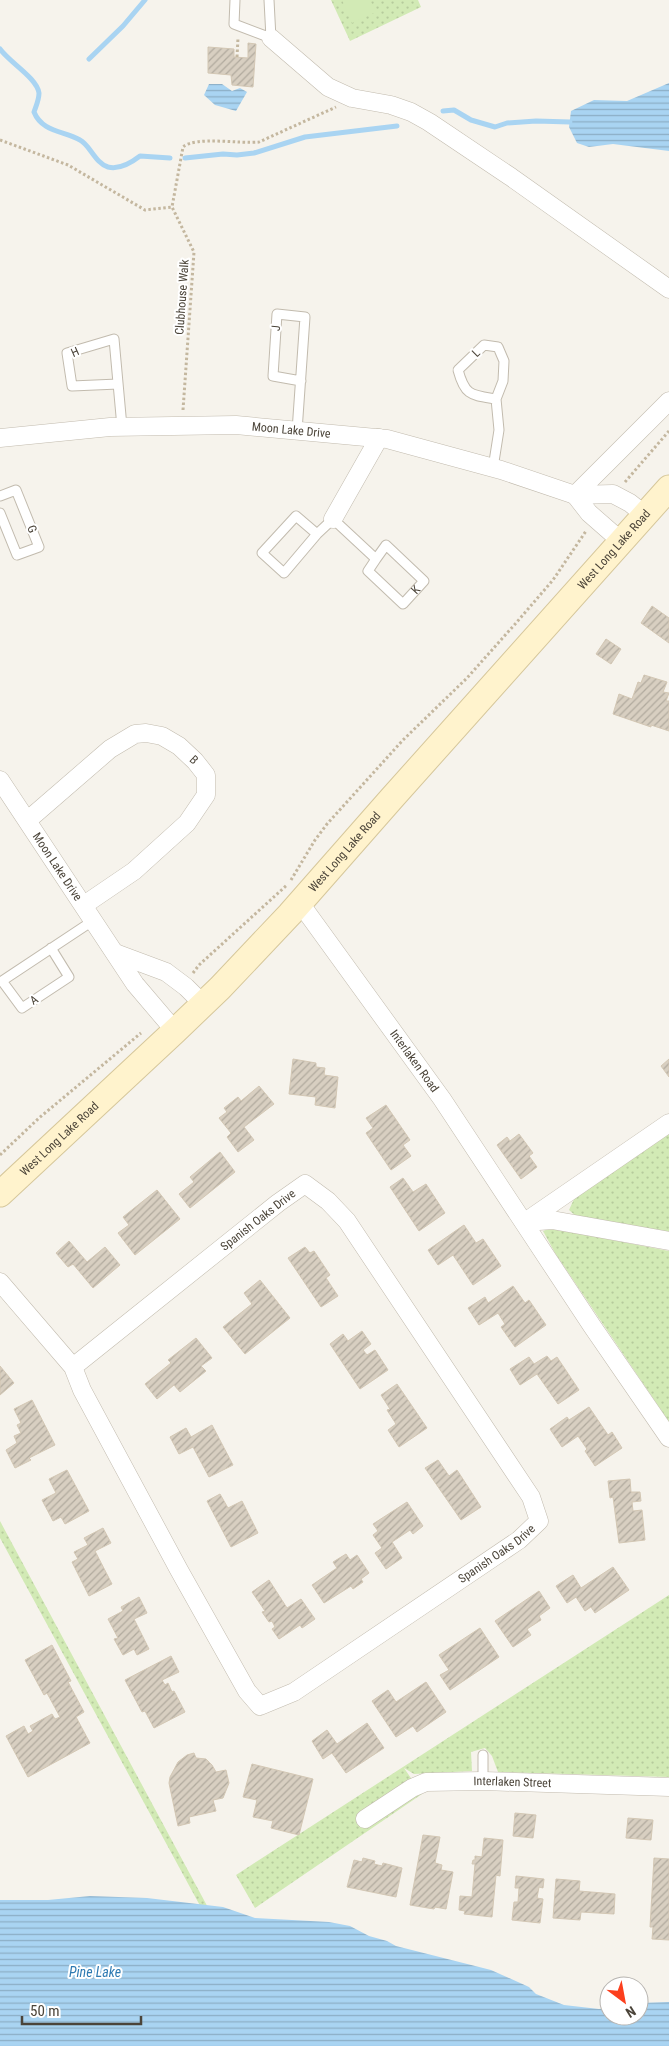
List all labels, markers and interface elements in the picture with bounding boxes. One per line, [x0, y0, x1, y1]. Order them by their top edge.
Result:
street label: Clubhouse Walk [172, 258, 192, 335]
street label: J [269, 325, 283, 331]
street label: H [69, 344, 81, 360]
street label: L [469, 346, 483, 360]
street label: Moon Lake Drive [251, 420, 331, 441]
street label: West Long Lake Road [575, 507, 653, 592]
street label: G [24, 523, 40, 535]
street label: K [408, 582, 424, 597]
street label: B [187, 753, 201, 767]
street label: West Long Lake Road [306, 809, 384, 895]
street label: Moon Lake Drive [30, 830, 85, 904]
street label: A [27, 992, 41, 1008]
street label: Interlaken Road [387, 1027, 442, 1095]
street label: West Long Lake Road [17, 1099, 101, 1179]
street label: Spanish Oaks Drive [218, 1186, 298, 1254]
street label: Spanish Oaks Drive [456, 1521, 538, 1586]
street label: Interlaken Street [473, 1774, 552, 1790]
water label: Pine Lake [69, 1964, 121, 1980]
north arrow [599, 1976, 649, 2026]
scale bar [22, 1994, 141, 2026]
text: 50 m [30, 2002, 60, 2020]
text: N [623, 2003, 639, 2021]

